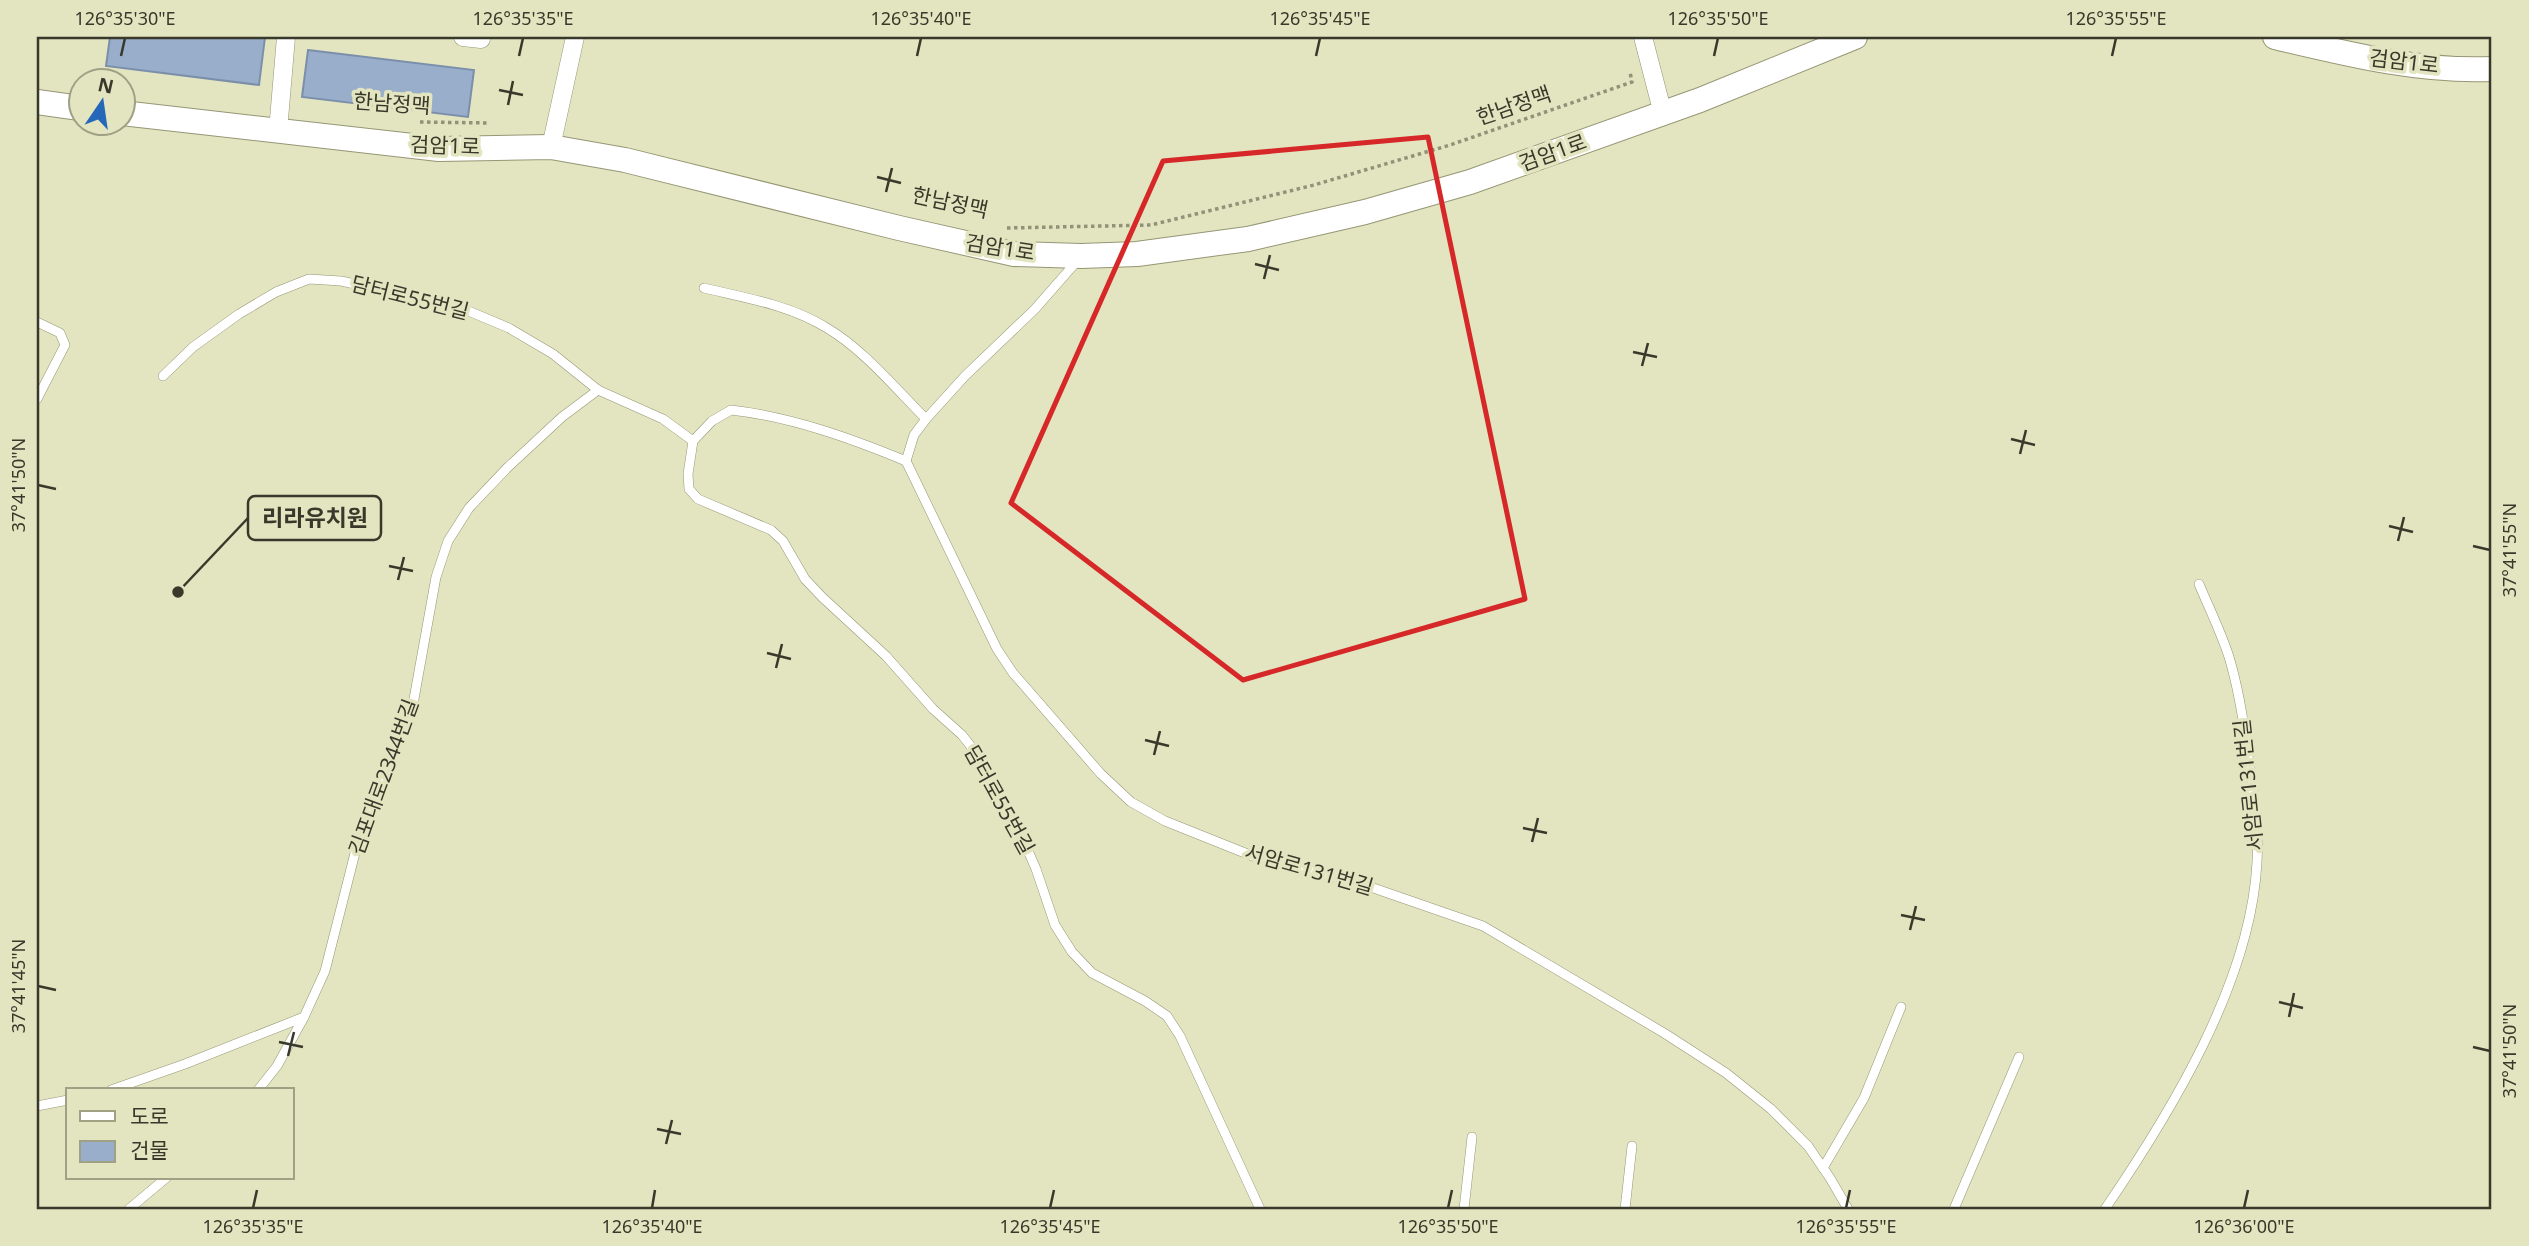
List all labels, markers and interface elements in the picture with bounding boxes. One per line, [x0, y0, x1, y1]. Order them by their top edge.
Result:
text: 126°35'30"E [74, 6, 176, 30]
text: 126°35'35"E [472, 6, 574, 30]
text: 126°35'40"E [870, 6, 972, 30]
text: 126°35'45"E [1269, 6, 1371, 30]
text: 126°35'50"E [1667, 6, 1769, 30]
text: 126°35'55"E [2065, 6, 2167, 30]
street label: 검암1로 [2368, 43, 2441, 79]
north arrow [66, 66, 136, 136]
text: N [95, 71, 116, 100]
street label: 한남정맥 [1473, 79, 1555, 131]
street label: 한남정맥 [353, 86, 432, 120]
street label: 검암1로 [1515, 127, 1590, 177]
street label: 검암1로 [410, 130, 480, 160]
street label: 한남정맥 [910, 180, 991, 224]
street label: 검암1로 [963, 228, 1037, 266]
street label: 담터로55번길 [348, 269, 472, 325]
text: 37°41'50"N [6, 438, 30, 532]
callout: 리라유치원 [248, 496, 381, 540]
text: 리라유치원 [262, 501, 368, 533]
text: 37°41'55"N [2497, 503, 2521, 597]
street label: 김포대로2344번길 [342, 695, 424, 858]
street label: 서암로131번길 [2227, 718, 2269, 853]
street label: 담터로55번길 [958, 740, 1041, 859]
street label: 서암로131번길 [1242, 837, 1377, 901]
text: 37°41'45"N [6, 939, 30, 1033]
text: 37°41'50"N [2497, 1004, 2521, 1098]
legend [66, 1088, 294, 1180]
text: 도로 [130, 1102, 169, 1130]
text: 건물 [130, 1136, 169, 1164]
text: 126°35'35"E [202, 1214, 304, 1238]
text: 126°35'40"E [601, 1214, 703, 1238]
text: 126°35'45"E [999, 1214, 1101, 1238]
text: 126°35'50"E [1397, 1214, 1499, 1238]
text: 126°35'55"E [1795, 1214, 1897, 1238]
text: 126°36'00"E [2193, 1214, 2295, 1238]

